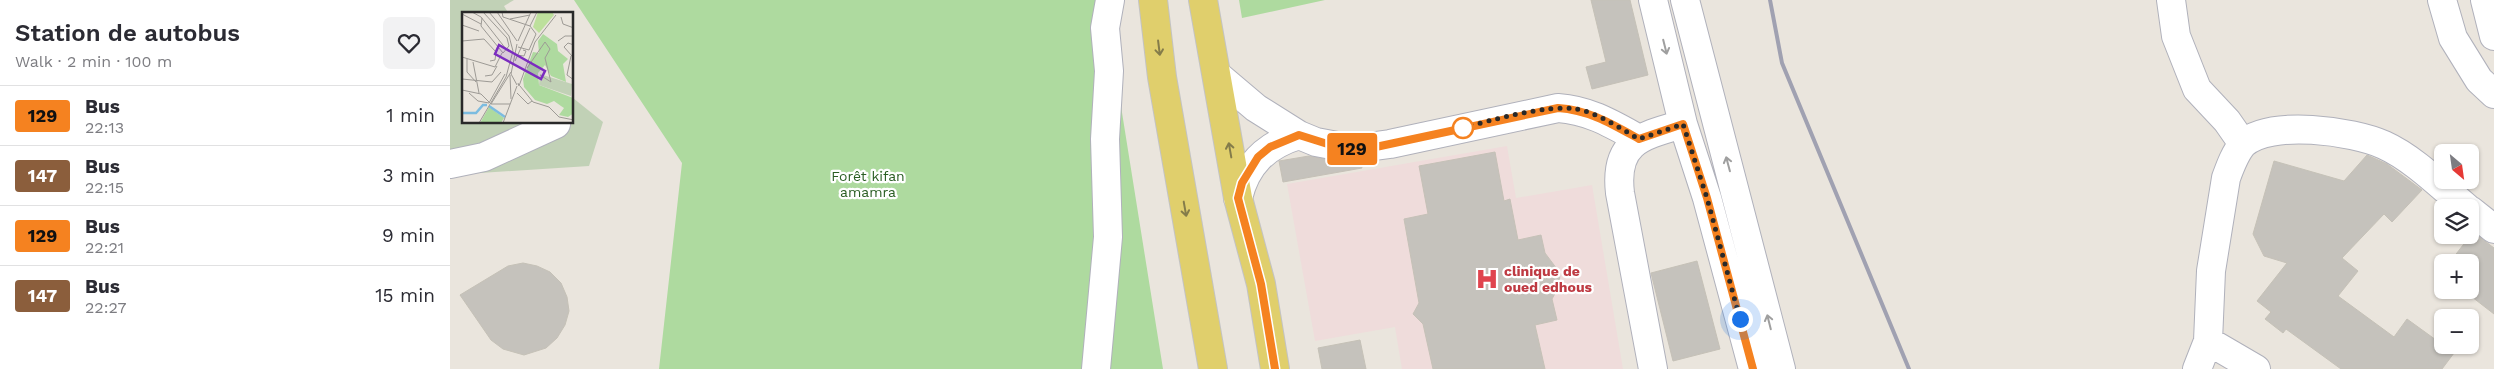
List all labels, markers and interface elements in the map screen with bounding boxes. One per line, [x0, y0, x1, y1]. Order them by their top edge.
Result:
inset map [462, 12, 574, 124]
button: heart [383, 17, 435, 69]
text: Station de autobus [15, 19, 240, 47]
one-way arrow [1661, 39, 1670, 55]
one-way arrow [1154, 40, 1164, 56]
text: Walk · 2 min · 100 m [15, 52, 172, 71]
text: Bus [85, 95, 120, 118]
text: 1 min [386, 104, 435, 127]
text: 129 [28, 105, 57, 126]
unlabelled marker [1452, 117, 1474, 139]
text: 22:13 [85, 118, 124, 137]
line badge: 129 [1323, 133, 1381, 165]
text: 129 [1337, 138, 1367, 159]
one-way arrow [1224, 142, 1234, 158]
north arrow [2434, 144, 2479, 189]
map controls [2434, 144, 2479, 354]
text: Bus [85, 155, 120, 178]
one-way arrow [1723, 157, 1732, 173]
text: 3 min [383, 164, 435, 187]
text: 147 [28, 165, 57, 186]
park label: Forêt kifan amamra [831, 168, 905, 200]
text: 22:15 [85, 178, 124, 197]
button: layers [2434, 199, 2479, 244]
one-way arrow [1181, 200, 1191, 216]
text: Bus [85, 215, 120, 238]
text: 9 min [382, 224, 435, 247]
text: 129 [28, 225, 57, 246]
text: 22:21 [85, 238, 124, 257]
button: + [2434, 254, 2479, 299]
place label: clinique de oued edhous [1504, 263, 1593, 295]
hospital icon: clinique de oued edhous [1474, 266, 1500, 292]
text: Bus [85, 275, 120, 298]
text: 15 min [375, 284, 435, 307]
text: 147 [28, 285, 57, 306]
text: 22:27 [85, 298, 126, 317]
your location [1728, 307, 1753, 332]
button: − [2434, 309, 2479, 354]
one-way arrow [1763, 314, 1773, 330]

